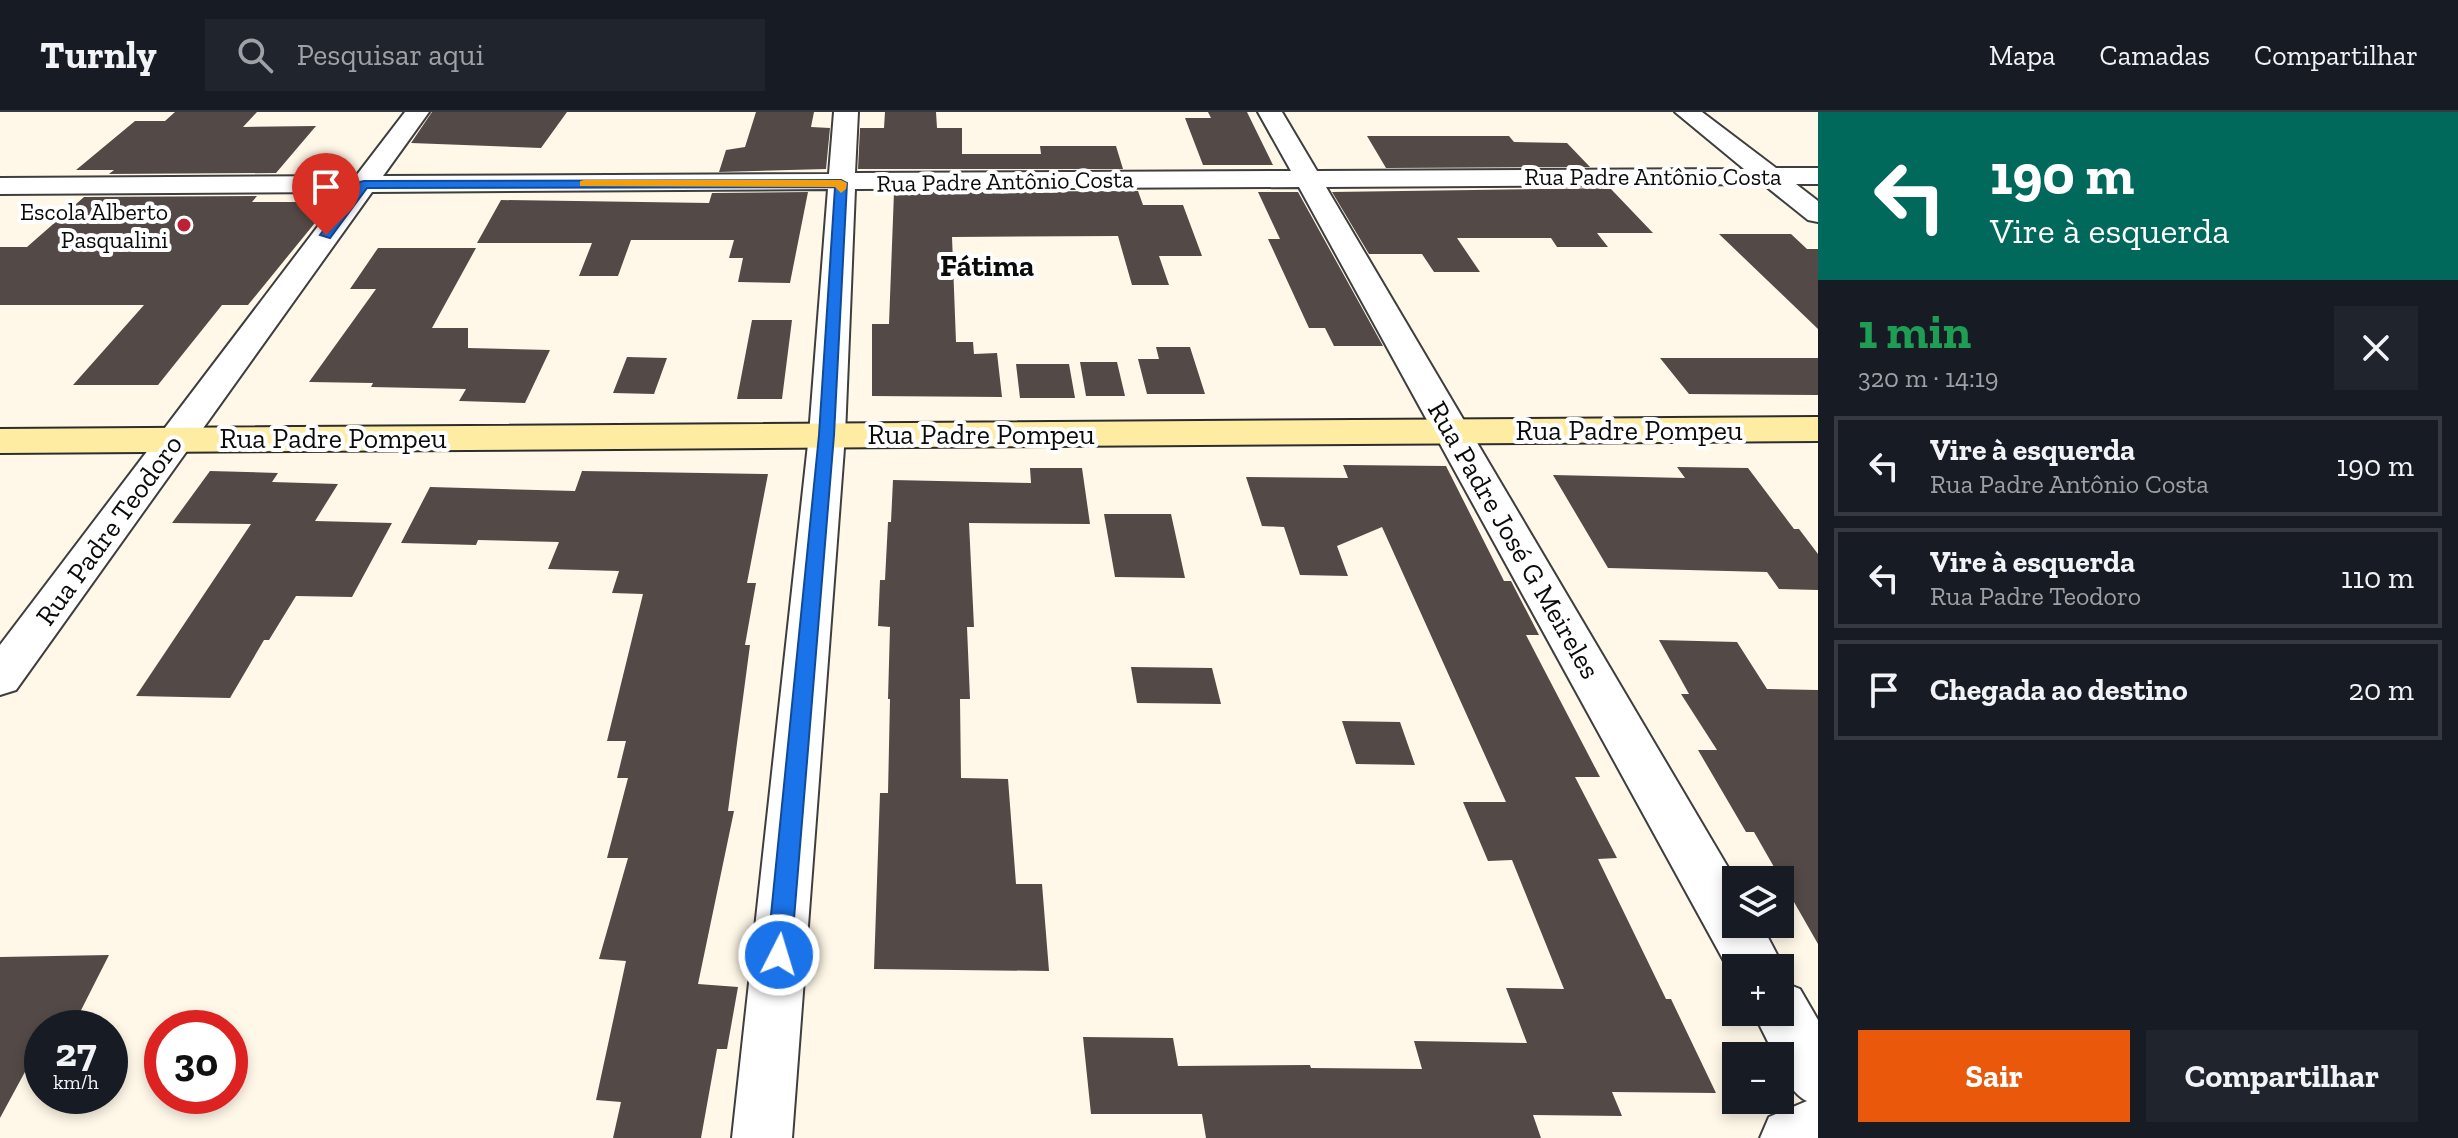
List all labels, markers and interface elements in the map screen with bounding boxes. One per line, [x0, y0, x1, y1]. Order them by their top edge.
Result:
search box [205, 19, 765, 91]
text: Turnly [40, 32, 157, 78]
icon: search [233, 33, 277, 77]
text: Pesquisar aqui [297, 37, 484, 73]
text: Mapa [1989, 39, 2056, 72]
text: Camadas [2100, 39, 2210, 72]
text: Compartilhar [2254, 39, 2418, 72]
text: 190 m [1990, 141, 2134, 208]
icon: left [1858, 144, 1962, 248]
pin [292, 153, 360, 235]
street label: Rua Padre Antônio Costa [1524, 162, 1782, 191]
street label: Rua Padre Antônio Costa [876, 164, 1134, 198]
icon: arrive [304, 165, 348, 209]
place label: Escola Alberto Pasqualini [20, 197, 168, 254]
text: Vire à esquerda [1990, 209, 2230, 252]
marker: Escola Alberto Pasqualini [175, 216, 193, 234]
district label: Fátima [940, 248, 1034, 284]
text: 1 min [1858, 303, 1971, 360]
button: close [2334, 306, 2418, 390]
text: 320 m · 14:19 [1858, 362, 1999, 394]
street label: Rua Padre José G Meireles [1421, 395, 1607, 685]
street label: Rua Padre Pompeu [1515, 414, 1743, 447]
street label: Rua Padre Pompeu [867, 418, 1095, 451]
street label: Rua Padre Pompeu [219, 422, 447, 455]
street label: Rua Padre Teodoro [29, 428, 189, 632]
text: Vire à esquerda [1930, 432, 2135, 468]
icon: left [1862, 444, 1906, 488]
text: 190 m [2337, 448, 2414, 484]
text: Rua Padre Antônio Costa [1930, 468, 2209, 500]
text: Vire à esquerda [1930, 544, 2135, 580]
icon: left [1862, 556, 1906, 600]
text: 110 m [2341, 560, 2414, 596]
text: Rua Padre Teodoro [1930, 580, 2141, 612]
icon: arrive [1862, 668, 1906, 712]
text: Chegada ao destino [1930, 672, 2188, 708]
text: 20 m [2349, 672, 2414, 708]
map controls [1722, 866, 1794, 1114]
button: layers [1722, 866, 1794, 938]
position arrow [737, 913, 821, 997]
button: + [1722, 954, 1794, 1026]
speed limit sign: 30 [144, 1010, 248, 1114]
text: 27 [55, 1028, 97, 1076]
button: Sair [1858, 1030, 2130, 1122]
button: Compartilhar [2146, 1030, 2418, 1122]
button: − [1722, 1042, 1794, 1114]
text: km/h [53, 1070, 99, 1094]

